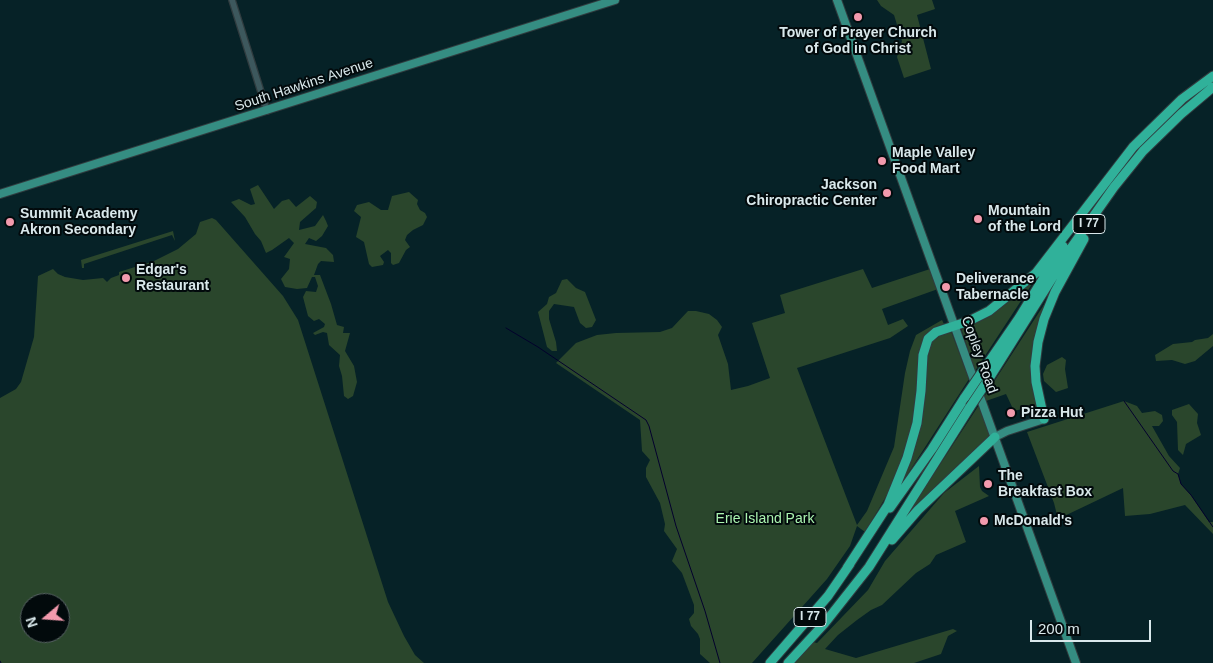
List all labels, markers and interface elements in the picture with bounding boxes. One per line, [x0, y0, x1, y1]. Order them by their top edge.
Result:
marker: Tower of Prayer Church of God in Christ [852, 11, 864, 23]
place label: Tower of Prayer Church of God in Christ [779, 25, 937, 58]
street label: South Hawkins Avenue [233, 55, 375, 115]
place label: Maple Valley Food Mart [892, 145, 975, 178]
marker: Maple Valley Food Mart [876, 155, 888, 167]
place label: Jackson Chiropractic Center [746, 177, 877, 210]
marker: Jackson Chiropractic Center [881, 187, 893, 199]
place label: Mountain of the Lord [988, 203, 1061, 236]
place label: Summit Academy Akron Secondary [20, 206, 137, 238]
marker: Mountain of the Lord [972, 213, 984, 225]
road number: I 77 [1073, 214, 1105, 233]
marker: Summit Academy Akron Secondary [4, 216, 16, 228]
place label: Edgar's Restaurant [136, 262, 209, 294]
place label: Deliverance Tabernacle [956, 271, 1035, 304]
marker: Edgar's Restaurant [120, 272, 132, 284]
marker: Deliverance Tabernacle [940, 281, 952, 293]
street label: Copley Road [957, 314, 1001, 396]
place label: Pizza Hut [1021, 405, 1083, 421]
marker: Pizza Hut [1005, 407, 1017, 419]
place label: The Breakfast Box [998, 468, 1092, 501]
marker: The Breakfast Box [982, 478, 994, 490]
park label: Erie Island Park [716, 511, 814, 527]
place label: McDonald's [994, 513, 1072, 529]
marker: McDonald's [978, 515, 990, 527]
north arrow [20, 593, 70, 643]
road number: I 77 [794, 608, 826, 626]
scale bar [1033, 610, 1154, 642]
text: N [23, 615, 41, 630]
text: 200 m [1038, 620, 1080, 637]

